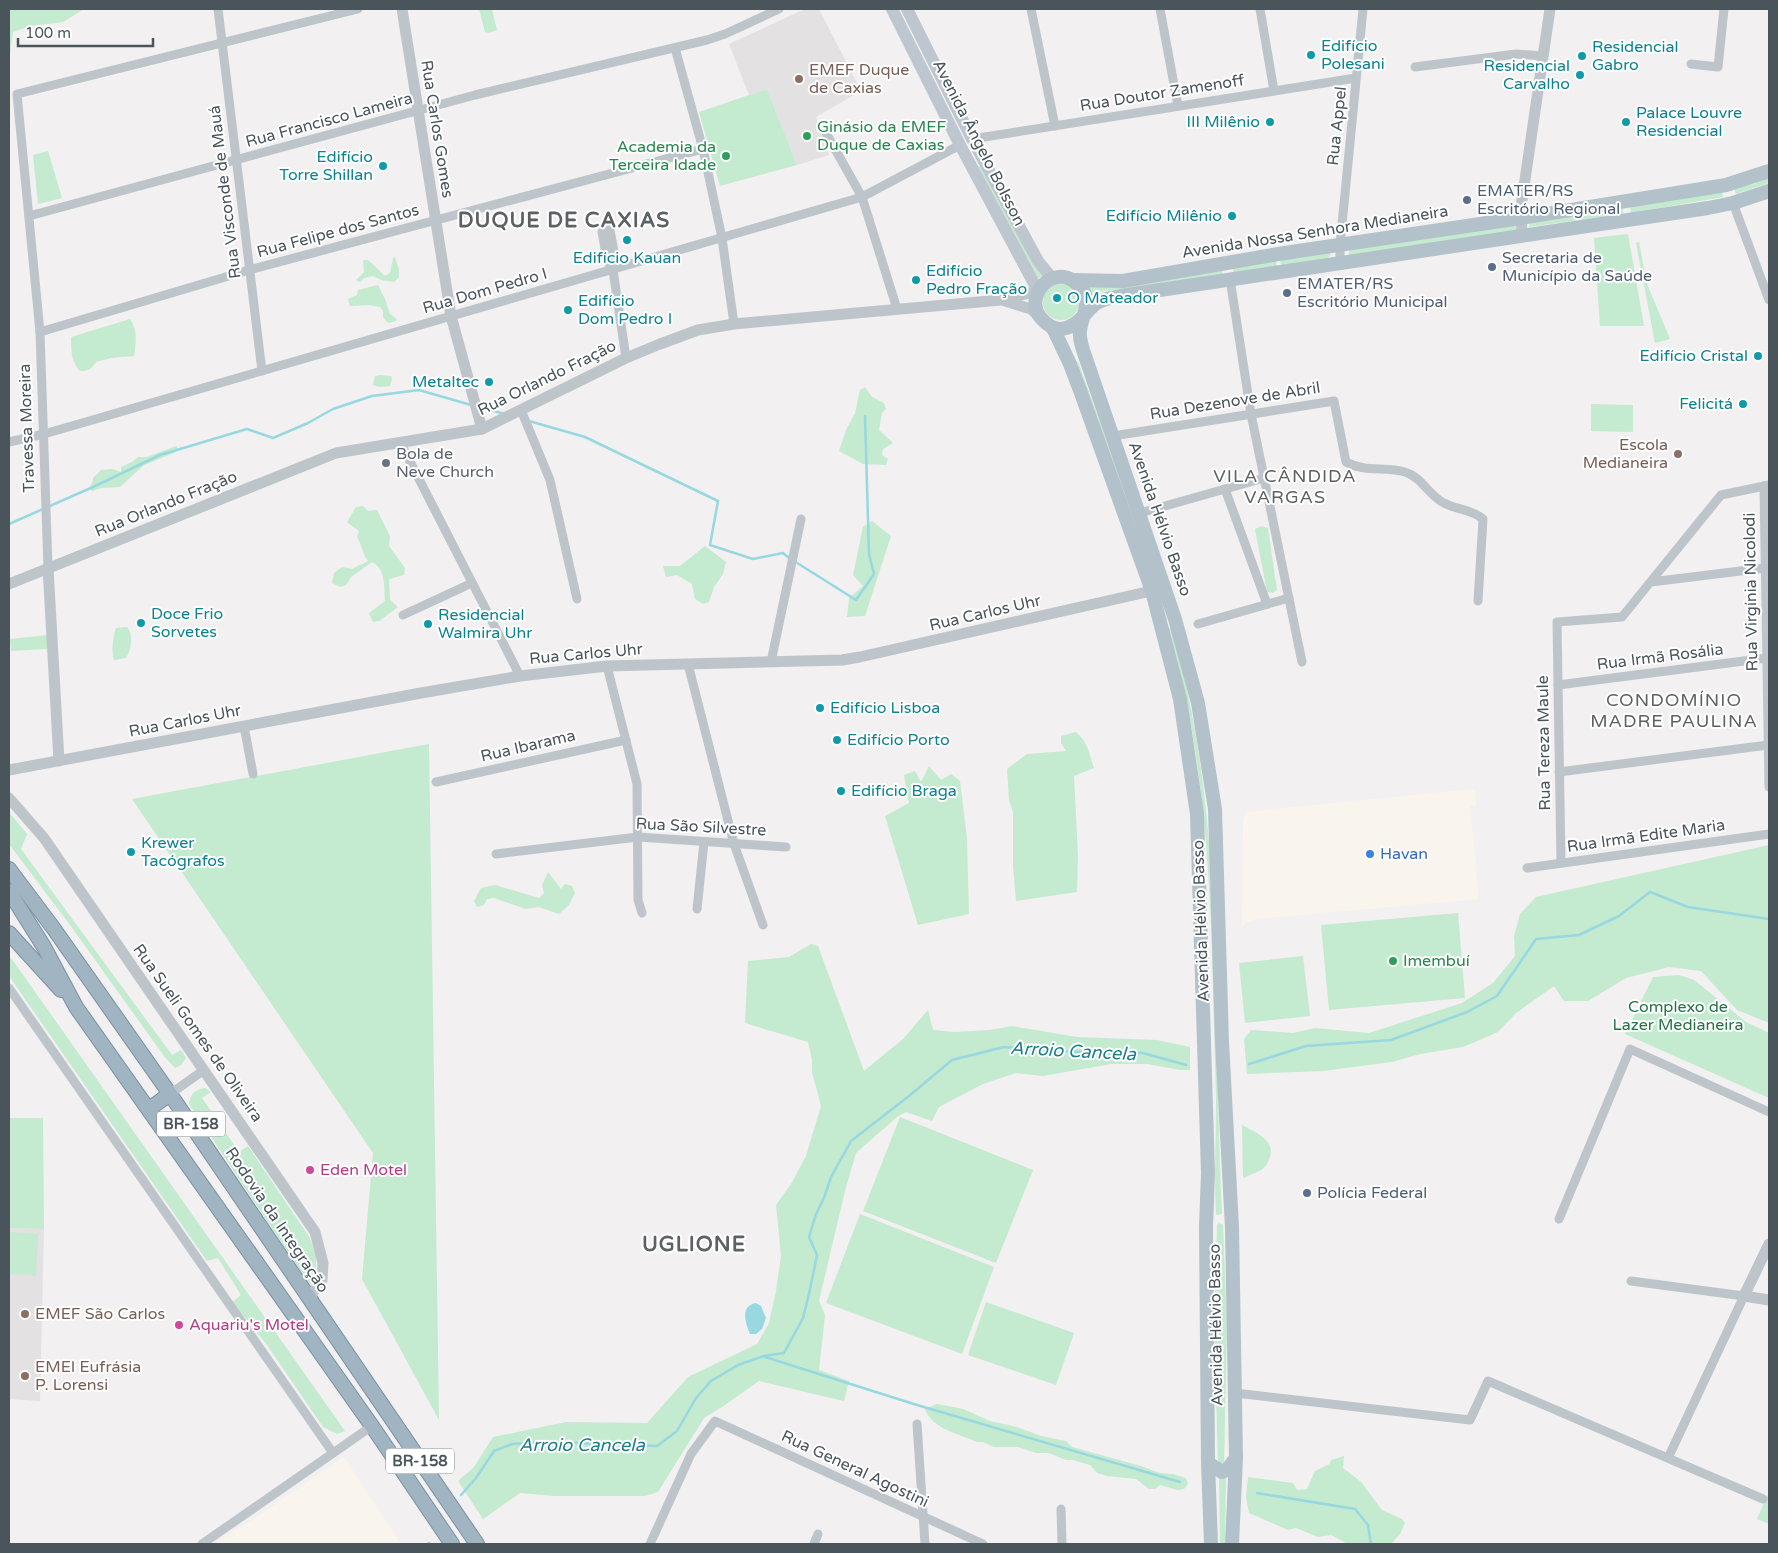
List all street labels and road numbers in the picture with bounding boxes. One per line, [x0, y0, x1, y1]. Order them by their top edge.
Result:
street label: Avenida Ângelo Bolsson [928, 57, 1030, 229]
street label: Rua Carlos Gomes [416, 59, 458, 199]
street label: Rua Doutor Zamenoff [1078, 70, 1246, 116]
street label: Rua Appel [1323, 85, 1351, 167]
street label: Rua Francisco Lameira [243, 88, 415, 152]
street label: Rua Visconde de Mauá [204, 104, 246, 280]
street label: Rua Felipe dos Santos [255, 200, 421, 262]
street label: Avenida Nossa Senhora Medianeira [1180, 201, 1450, 263]
street label: Rua Dom Pedro I [420, 264, 550, 318]
street label: Rua Orlando Fração [474, 336, 620, 420]
street label: Travessa Moreira [15, 363, 39, 493]
street label: Rua Dezenove de Abril [1148, 378, 1322, 424]
street label: Avenida Hélvio Basso [1124, 439, 1196, 599]
street label: Rua Orlando Fração [92, 466, 240, 542]
street label: Rua Virgínia Nicolodi [1740, 512, 1762, 672]
street label: Rua Carlos Uhr [927, 590, 1044, 636]
street label: Rua Carlos Uhr [528, 639, 644, 669]
street label: Rua Irmã Rosália [1596, 639, 1724, 675]
street label: Rua Tereza Maule [1533, 675, 1555, 811]
street label: Rua Carlos Uhr [127, 700, 244, 742]
street label: Rua Ibarama [479, 725, 577, 767]
street label: Rua São Silvestre [635, 814, 767, 840]
street label: Rua Irmã Edite Maria [1566, 815, 1726, 857]
street label: Avenida Hélvio Basso [1188, 840, 1214, 1002]
street label: Rua Sueli Gomes de Oliveira [129, 940, 267, 1126]
road number: BR-158 [157, 1112, 225, 1136]
street label: Rodovia da Integração [221, 1143, 333, 1297]
street label: Avenida Hélvio Basso [1205, 1244, 1227, 1406]
street label: Rua General Agostini [778, 1426, 932, 1512]
road number: BR-158 [386, 1448, 454, 1474]

